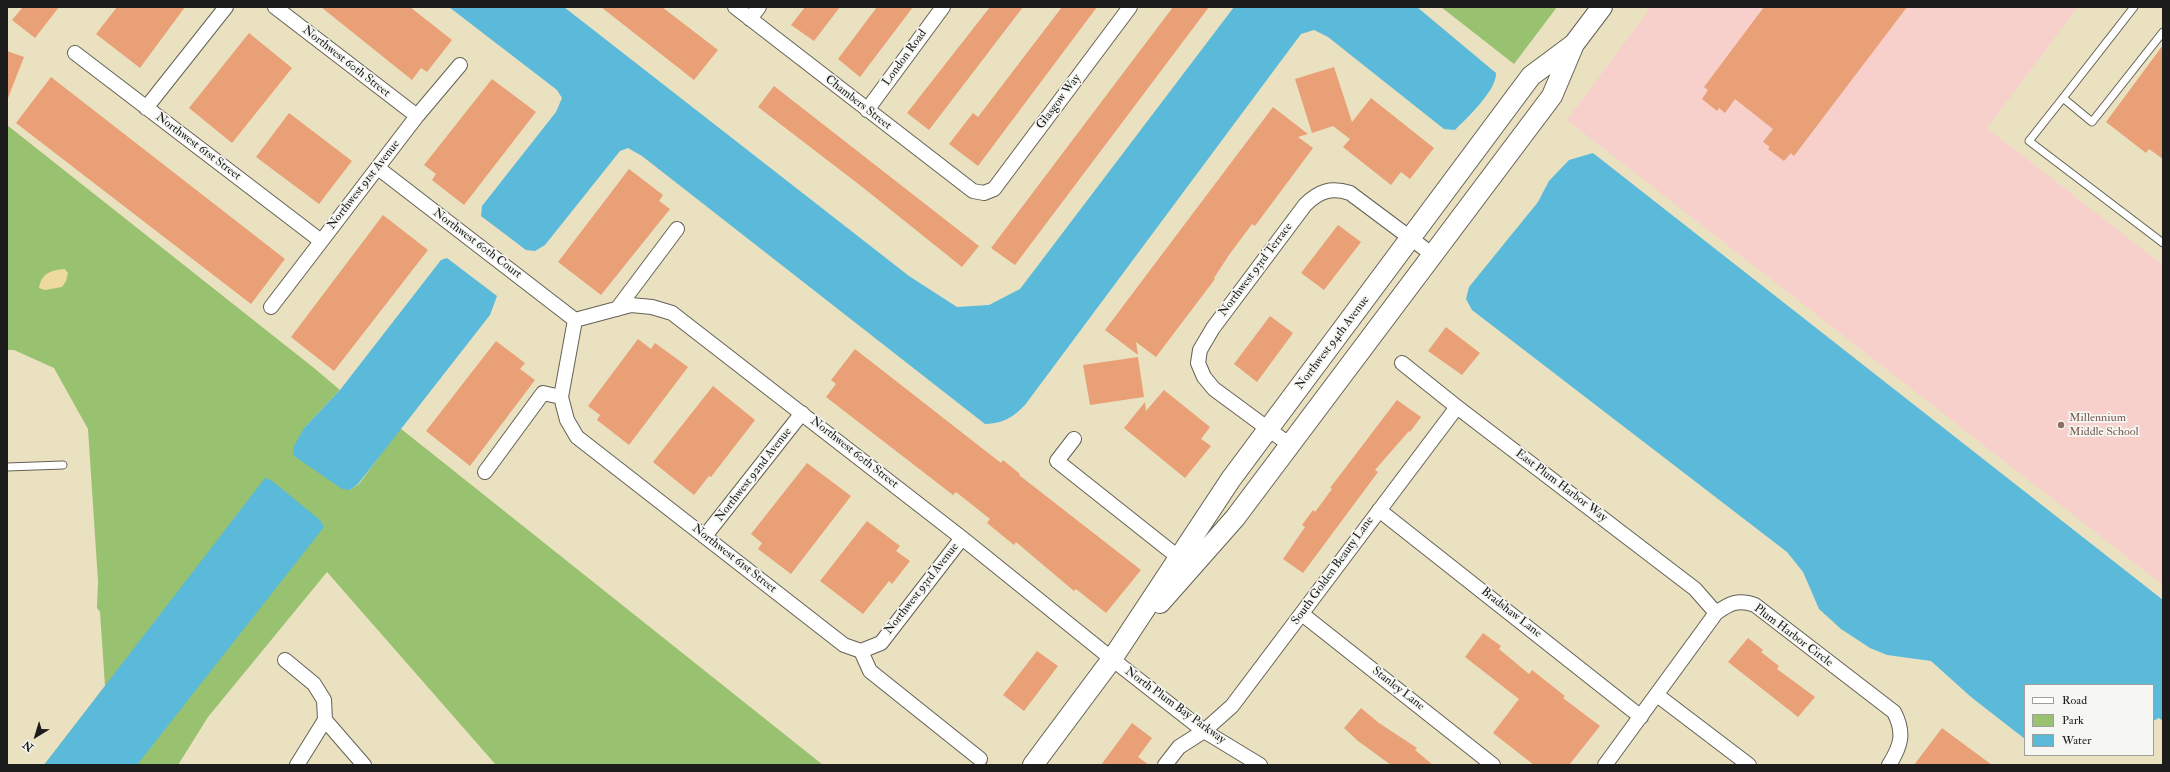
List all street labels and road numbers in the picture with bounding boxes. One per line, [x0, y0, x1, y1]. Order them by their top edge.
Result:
street label: Northwest 60th Street [299, 23, 393, 101]
street label: London Road [880, 27, 930, 89]
street label: Glasgow Way [1034, 72, 1084, 132]
street label: Chambers Street [822, 73, 894, 133]
street label: Northwest 61st Street [152, 110, 244, 184]
street label: Northwest 91st Avenue [325, 138, 403, 232]
street label: Northwest 60th Court [430, 206, 524, 282]
street label: Northwest 93rd Terrace [1216, 220, 1296, 320]
street label: Northwest 94th Avenue [1293, 293, 1373, 393]
street label: Northwest 60th Street [807, 414, 901, 492]
street label: Northwest 92nd Avenue [713, 425, 795, 525]
street label: East Plum Harbor Way [1512, 447, 1610, 525]
street label: South Golden Beauty Lane [1289, 514, 1377, 628]
street label: Northwest 61st Street [689, 522, 779, 596]
street label: Northwest 93rd Avenue [882, 540, 962, 638]
street label: Bradshaw Lane [1478, 585, 1544, 641]
street label: Plum Harbor Circle [1751, 602, 1835, 670]
street label: Stanley Lane [1369, 664, 1427, 714]
street label: North Plum Bay Parkway [1122, 665, 1228, 747]

